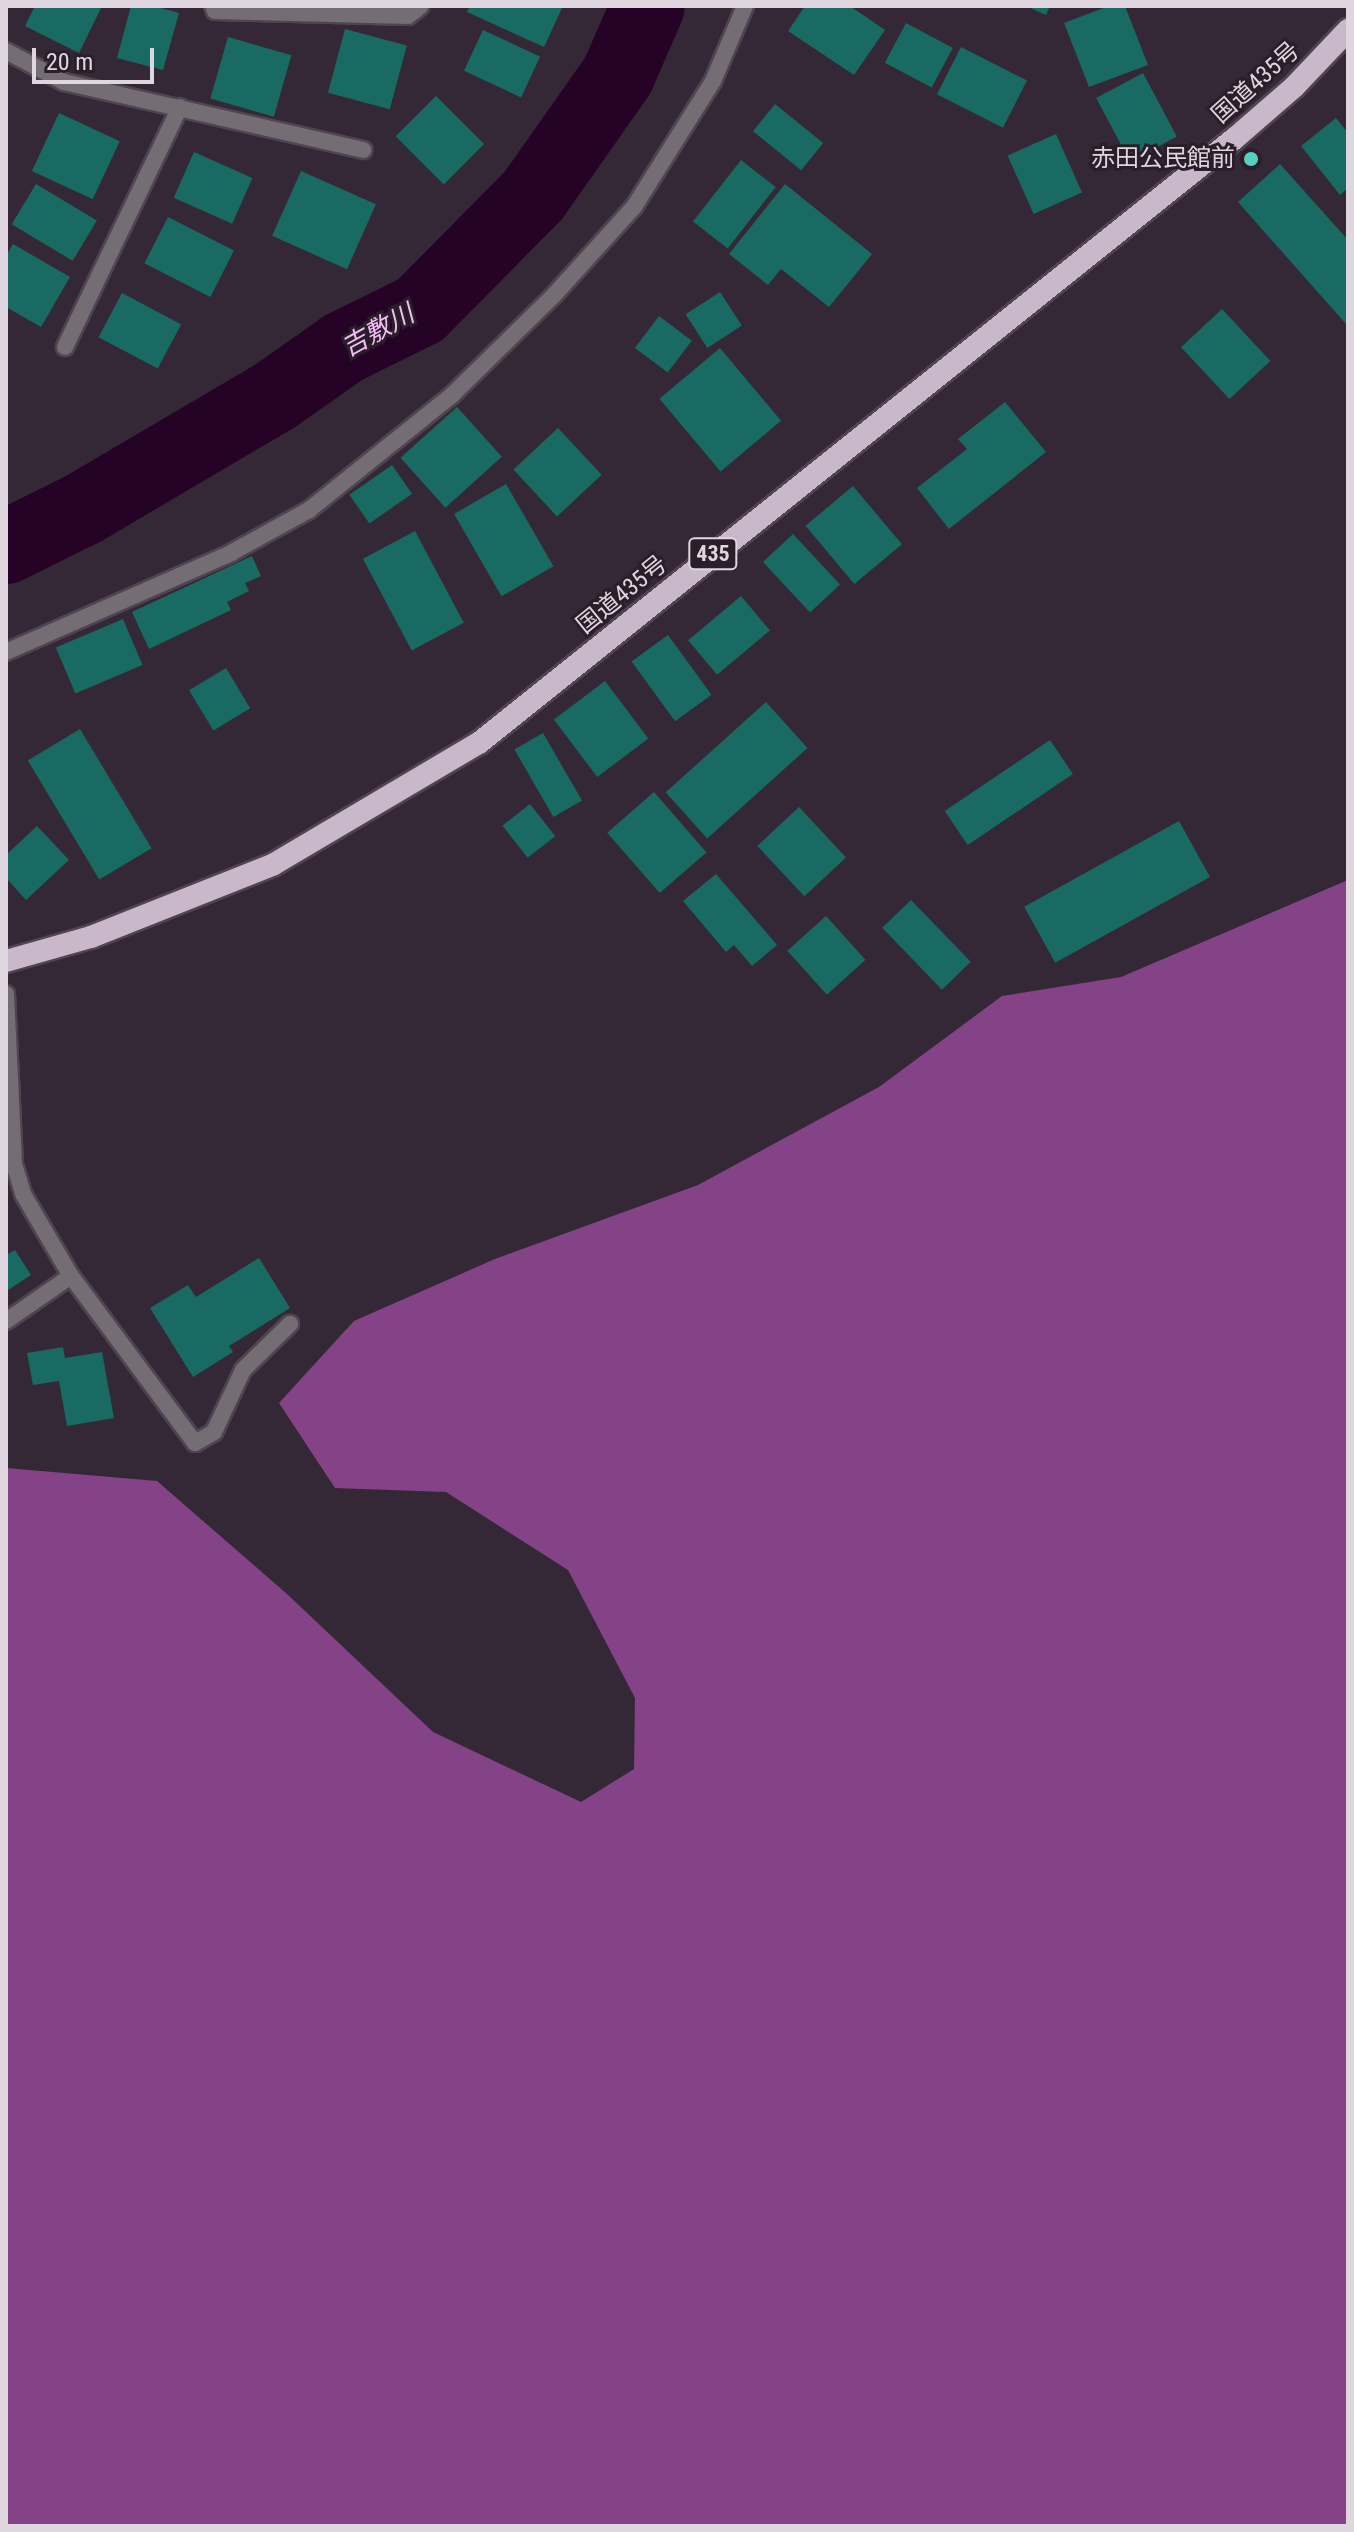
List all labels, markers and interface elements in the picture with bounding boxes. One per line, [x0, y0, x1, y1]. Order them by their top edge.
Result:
scale bar [36, 32, 158, 82]
street label: 国道435号 [1206, 36, 1306, 130]
text: 20 m [46, 48, 93, 76]
place label: 赤田公民館前 [1091, 145, 1235, 173]
marker: 赤田公民館前 [1242, 150, 1260, 168]
water label: 吉敷川 [336, 298, 420, 364]
road number: 435 [687, 536, 739, 572]
street label: 国道435号 [571, 550, 673, 640]

